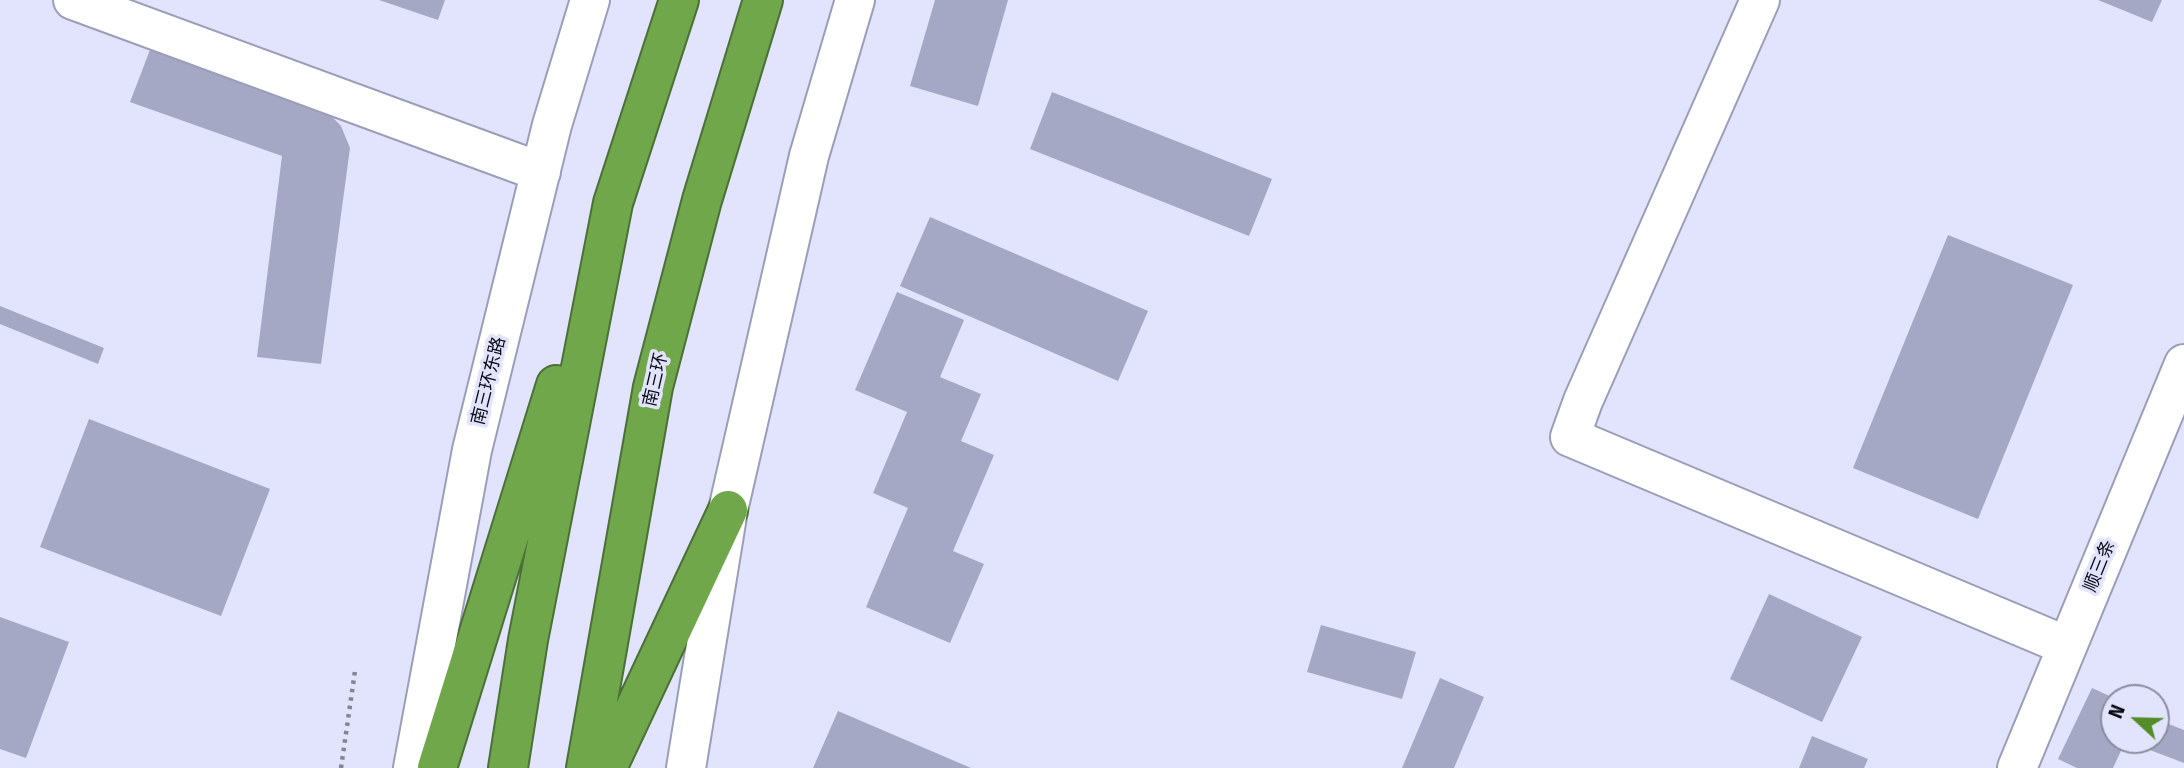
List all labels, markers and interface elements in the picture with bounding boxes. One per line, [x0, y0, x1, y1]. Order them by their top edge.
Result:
street label: 南三环东路 [468, 335, 510, 427]
street label: 南三环 [639, 351, 673, 409]
street label: 顺三条 [2080, 537, 2120, 595]
north arrow [2100, 684, 2170, 754]
text: N [2104, 702, 2130, 722]

